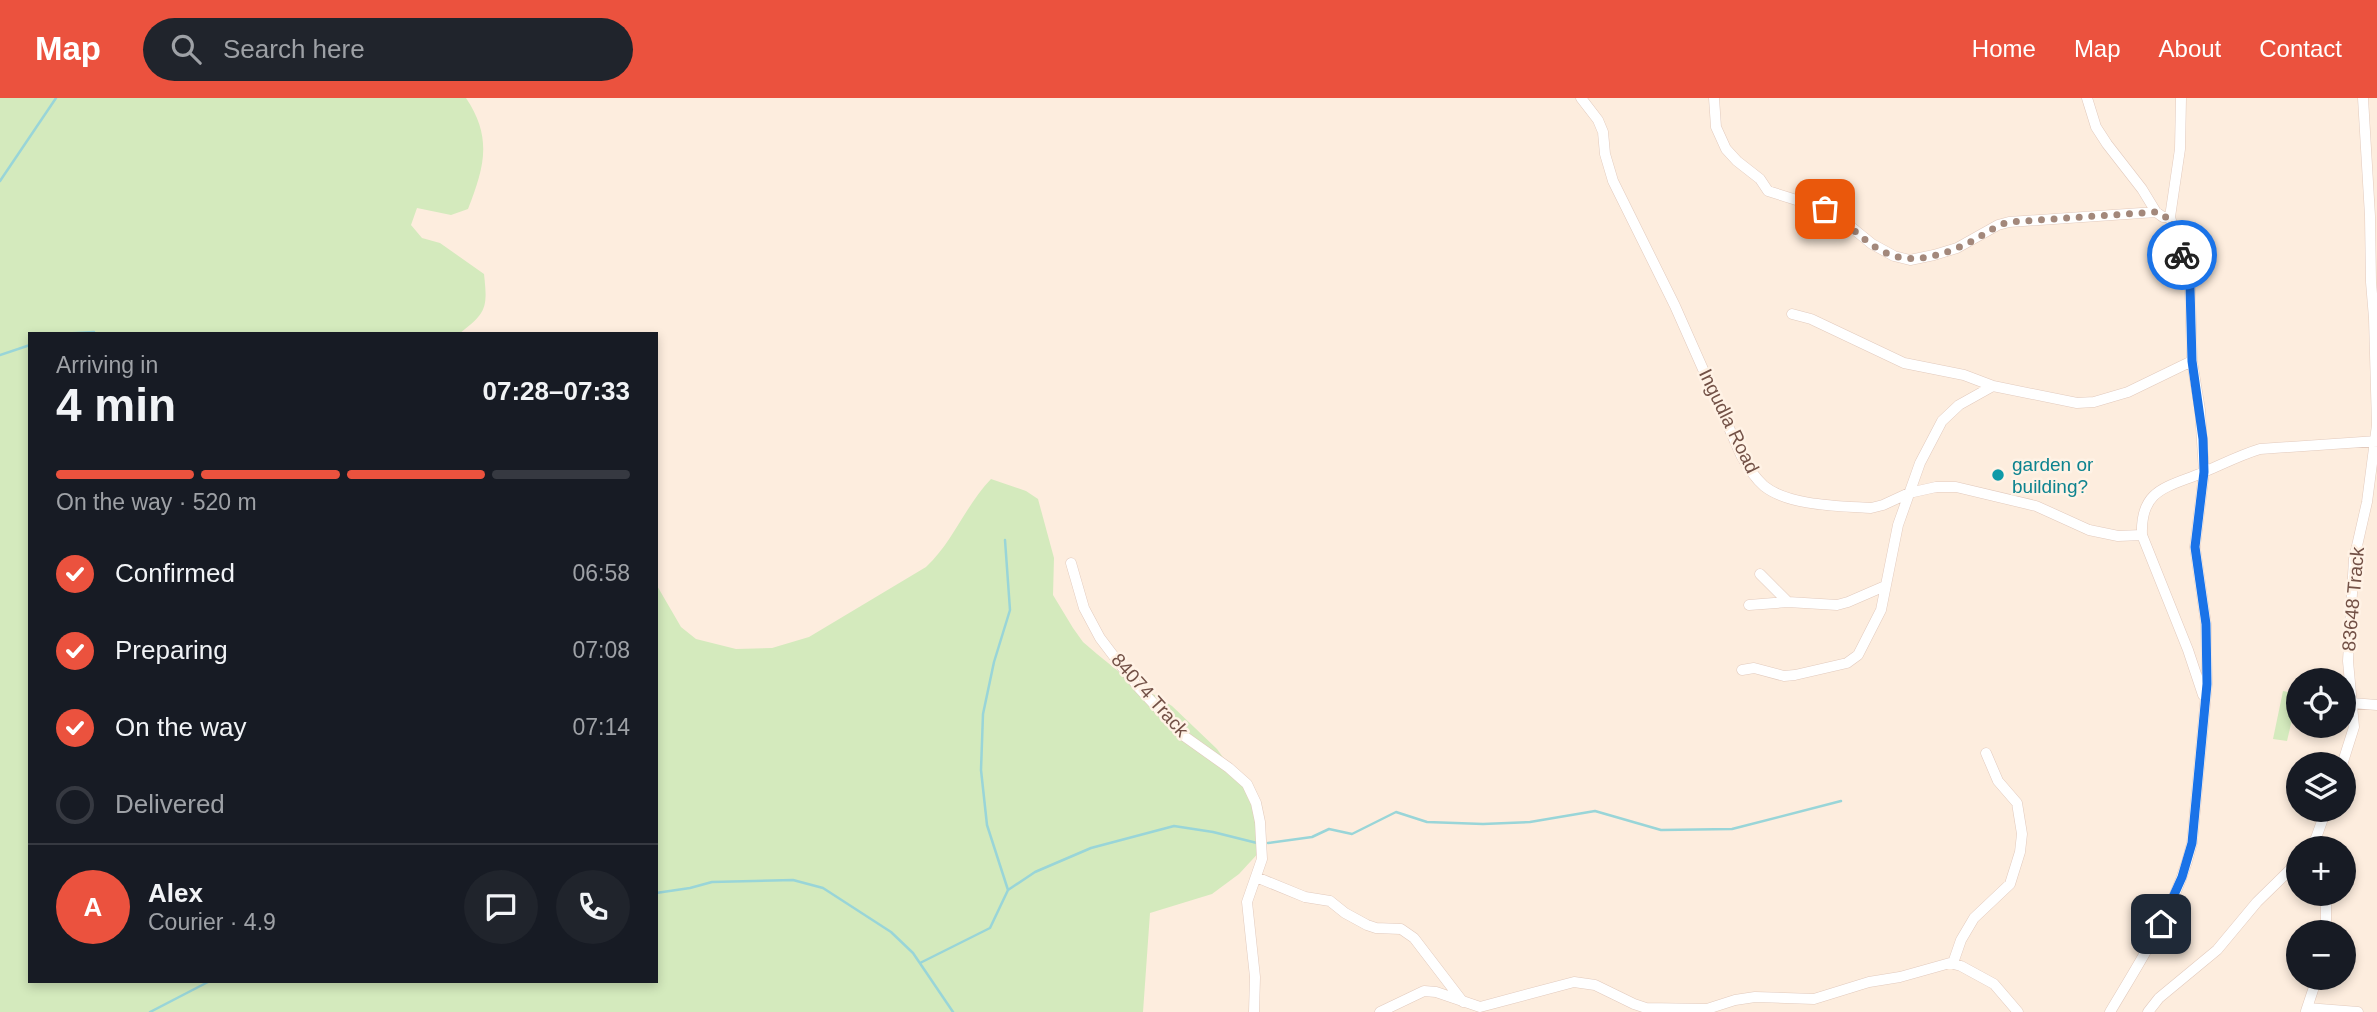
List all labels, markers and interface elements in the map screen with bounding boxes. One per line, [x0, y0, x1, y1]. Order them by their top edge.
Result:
search box [143, 18, 633, 81]
text: Map [35, 30, 101, 67]
icon: search [167, 30, 205, 68]
text: Search here [223, 34, 365, 64]
text: Home [1972, 35, 2036, 62]
text: Map [2074, 35, 2121, 62]
text: About [2159, 35, 2221, 62]
text: Contact [2259, 35, 2342, 62]
pin [1795, 179, 1855, 239]
icon: bag [1806, 190, 1844, 228]
courier [2147, 220, 2217, 290]
icon: bike [2163, 236, 2201, 274]
text: Arriving in [56, 352, 158, 378]
street label: Ingudla Road [1695, 366, 1763, 476]
text: 07:28–07:33 [483, 376, 630, 406]
text: 4 min [56, 379, 176, 431]
place label: garden or building? [2012, 454, 2094, 497]
marker: garden or building? [1990, 467, 2006, 483]
text: On the way · 520 m [56, 489, 257, 515]
street label: 83648 Track [2338, 546, 2368, 652]
icon: check [56, 555, 94, 593]
text: Confirmed [115, 558, 235, 588]
text: 06:58 [572, 560, 630, 586]
icon: check [56, 632, 94, 670]
text: Preparing [115, 635, 228, 665]
text: 07:08 [572, 637, 630, 663]
street label: 84074 Track [1107, 649, 1193, 741]
map controls [2286, 668, 2356, 990]
button: locate [2286, 668, 2356, 738]
icon: check [56, 709, 94, 747]
text: On the way [115, 712, 247, 742]
text: 07:14 [572, 714, 630, 740]
button: layers [2286, 752, 2356, 822]
text: Delivered [115, 789, 225, 819]
button: + [2286, 836, 2356, 906]
button: chat [464, 870, 538, 944]
button: phone [556, 870, 630, 944]
text: Alex [148, 878, 203, 908]
text: A [84, 892, 102, 922]
pin [2131, 894, 2191, 954]
icon: home [2142, 905, 2180, 943]
text: Courier · 4.9 [148, 909, 276, 935]
button: − [2286, 920, 2356, 990]

